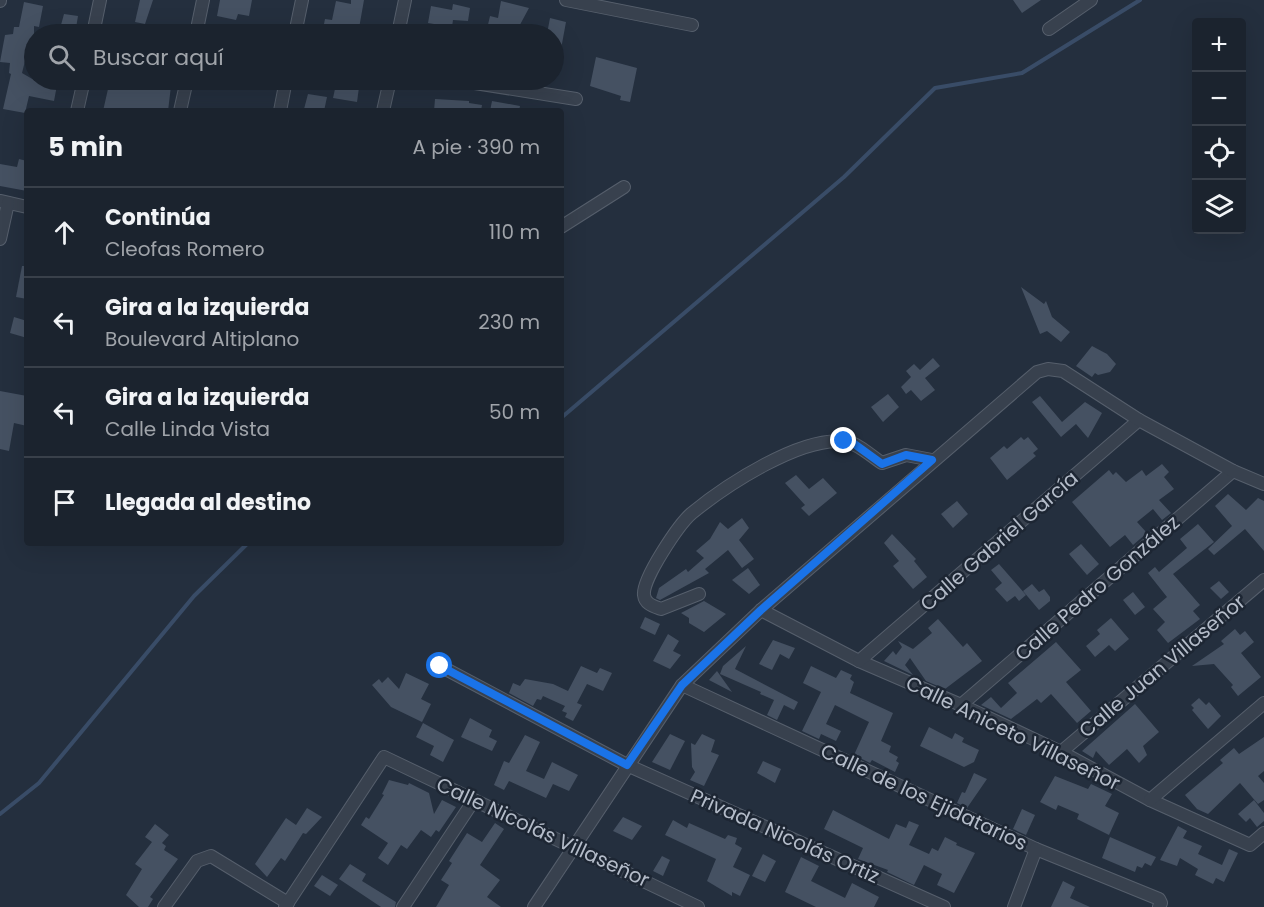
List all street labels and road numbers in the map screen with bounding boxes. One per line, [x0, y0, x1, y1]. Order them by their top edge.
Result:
street label: Calle Gabriel García [914, 464, 1084, 618]
street label: Calle Pedro González [1009, 509, 1185, 667]
street label: Calle Juan Villaseñor [1073, 588, 1251, 744]
street label: Calle Aniceto Villaseñor [901, 669, 1125, 797]
street label: Calle de los Ejidatarios [816, 737, 1032, 857]
street label: Calle Nicolás Villaseñor [432, 770, 654, 894]
street label: Privada Nicolás Ortiz [686, 782, 884, 890]

